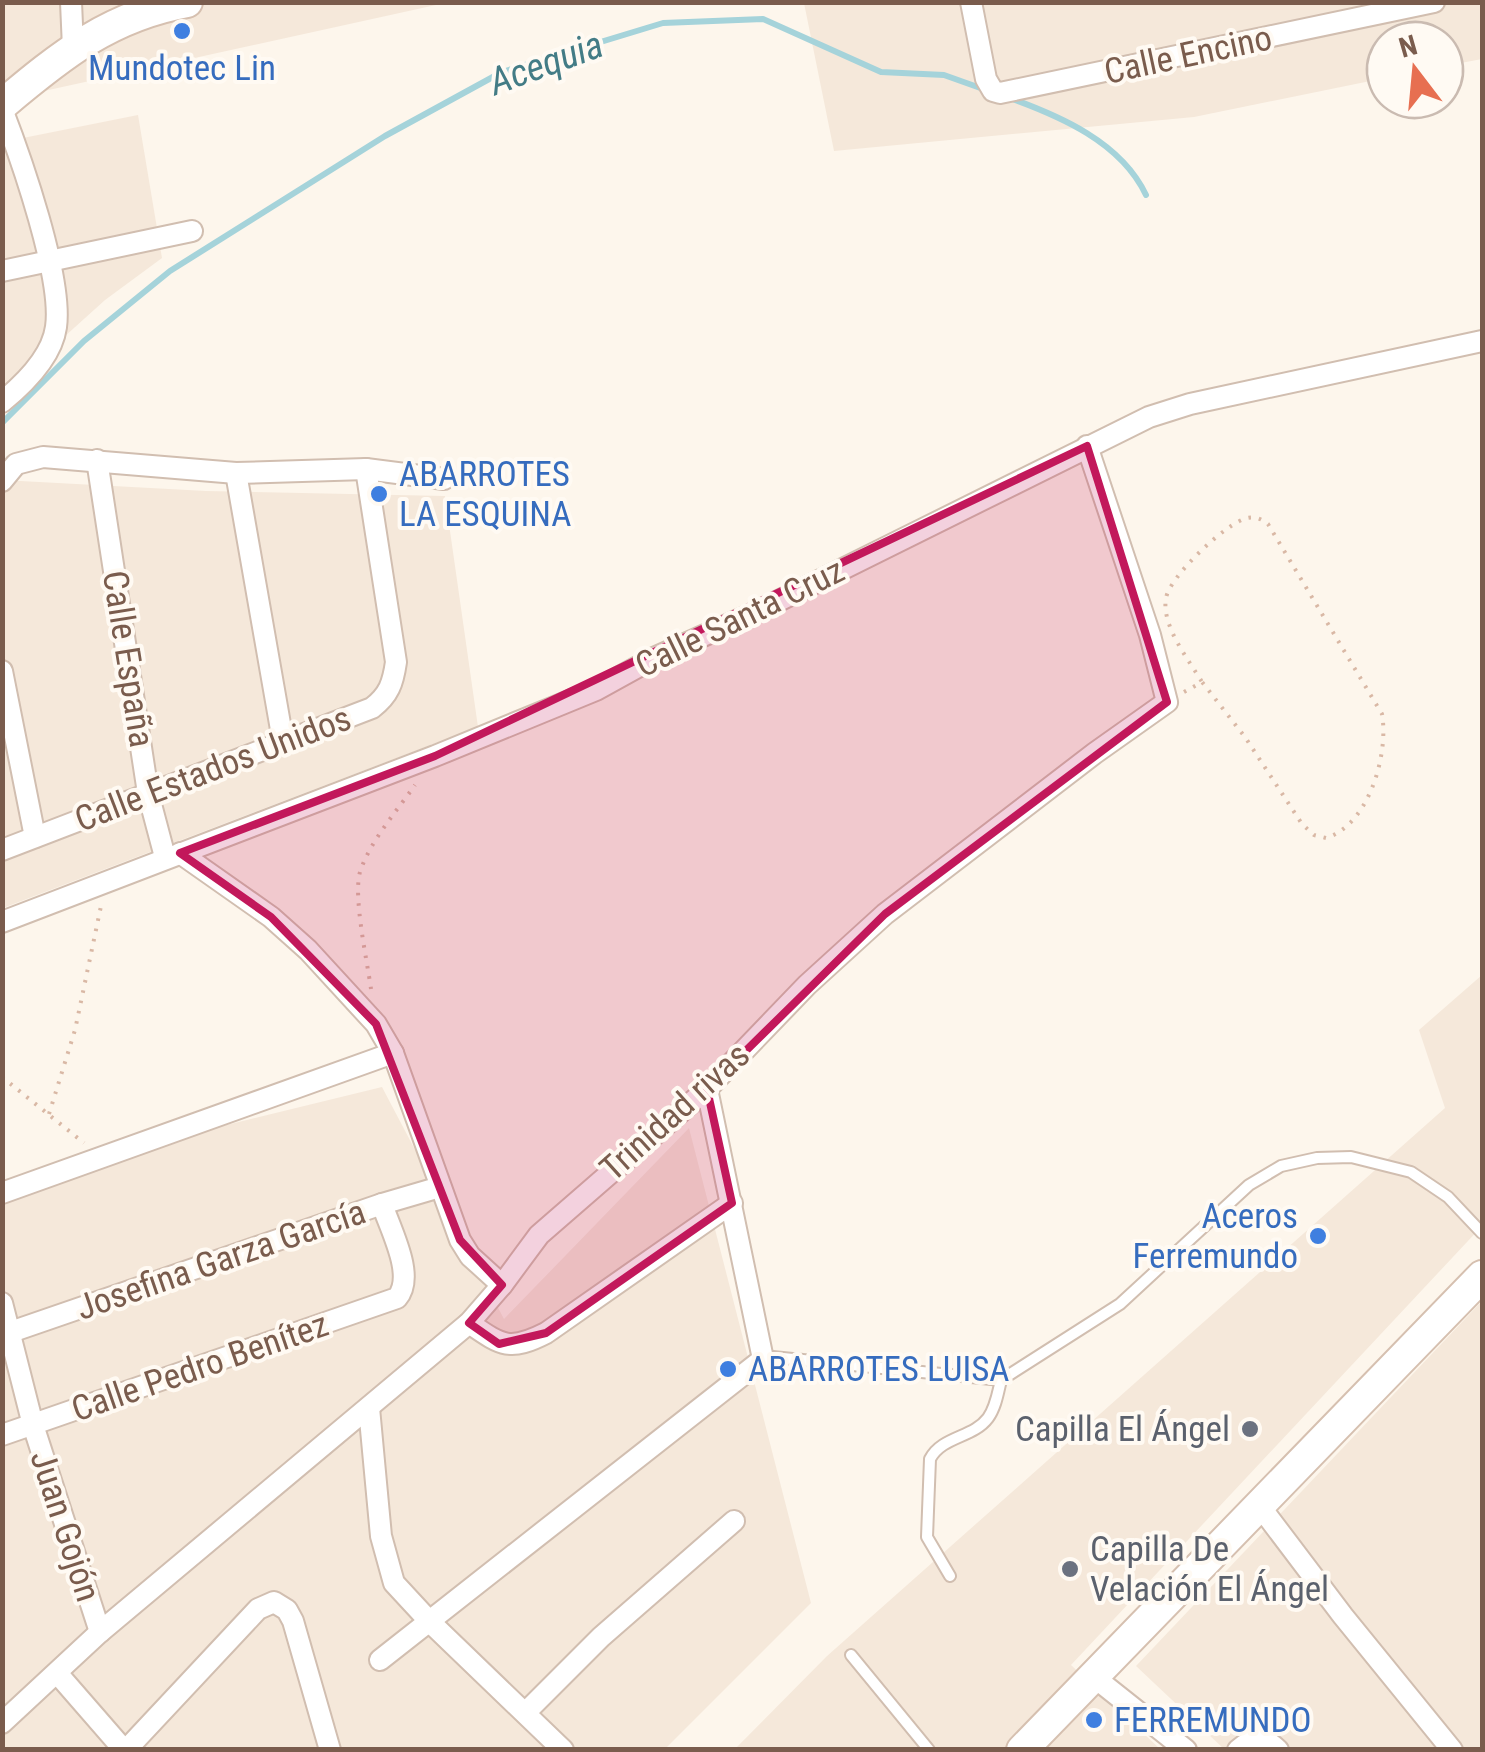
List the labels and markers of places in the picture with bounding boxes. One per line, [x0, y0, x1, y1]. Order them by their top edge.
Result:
marker: Mundotec Lin [171, 20, 193, 42]
place label: Mundotec Lin [88, 48, 276, 89]
place label: ABARROTES LA ESQUINA [399, 454, 571, 535]
marker: ABARROTES LA ESQUINA [368, 483, 390, 505]
place label: Aceros Ferremundo [1133, 1196, 1298, 1277]
marker: Aceros Ferremundo [1307, 1225, 1329, 1247]
place label: ABARROTES LUISA [748, 1349, 1009, 1390]
marker: ABARROTES LUISA [717, 1358, 739, 1380]
place label: Capilla El Ángel [1015, 1409, 1230, 1450]
marker: Capilla El Ángel [1239, 1418, 1261, 1440]
place label: Capilla De Velación El Ángel [1090, 1529, 1329, 1610]
marker: Capilla De Velación El Ángel [1059, 1558, 1081, 1580]
place label: FERREMUNDO [1114, 1700, 1312, 1741]
marker: FERREMUNDO [1083, 1709, 1105, 1731]

